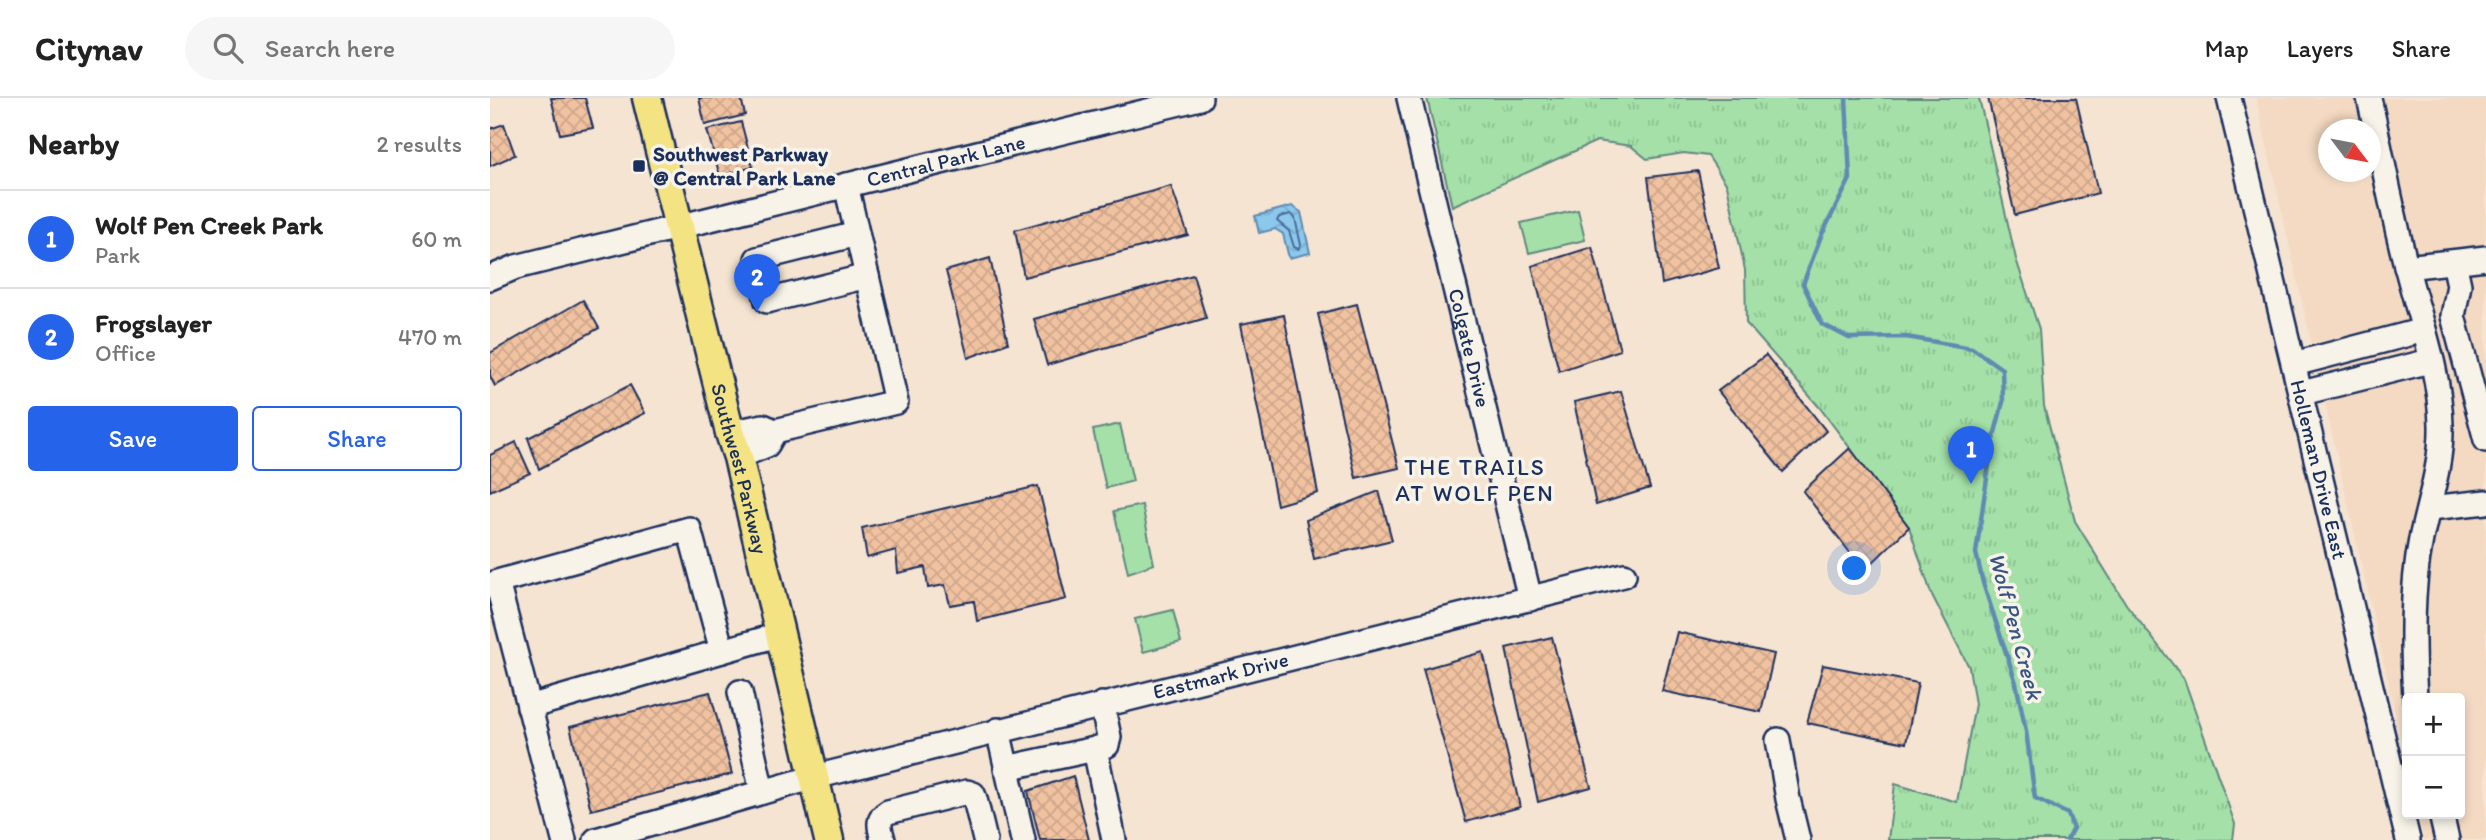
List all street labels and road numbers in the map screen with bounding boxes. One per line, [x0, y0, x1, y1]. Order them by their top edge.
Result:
street label: Central Park Lane [864, 129, 1028, 192]
street label: Colgate Drive [1443, 286, 1496, 410]
street label: Holleman Drive East [2285, 377, 2353, 562]
street label: Southwest Parkway [706, 381, 774, 556]
street label: Eastmark Drive [1150, 646, 1291, 704]

